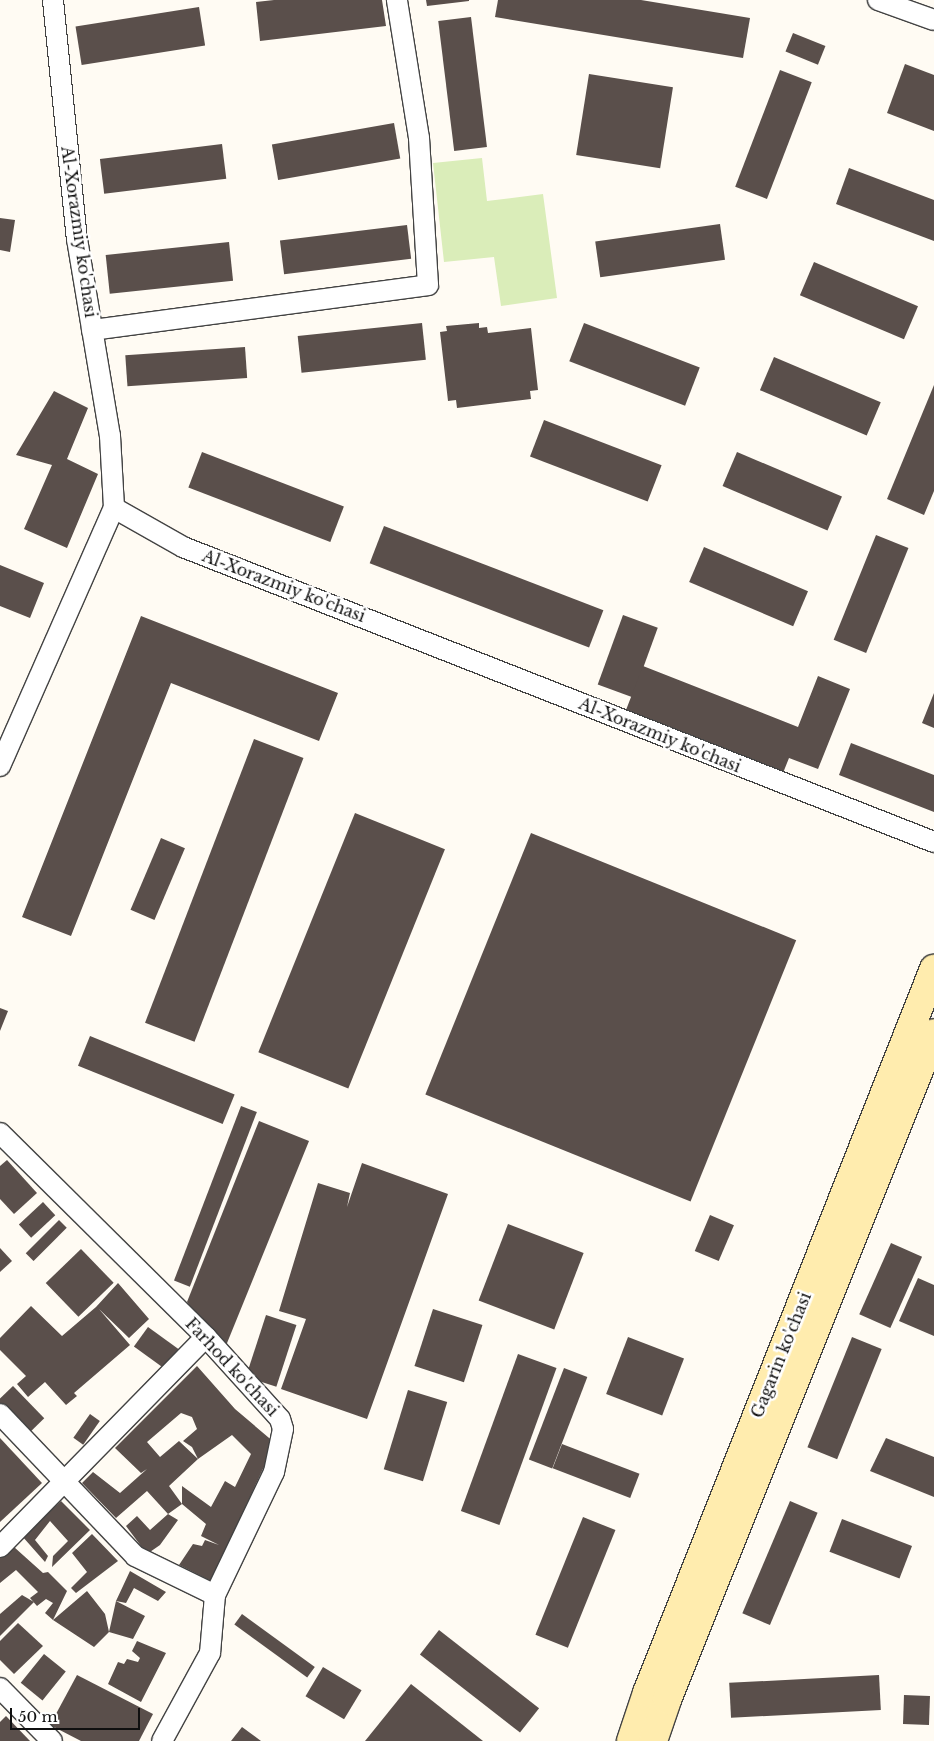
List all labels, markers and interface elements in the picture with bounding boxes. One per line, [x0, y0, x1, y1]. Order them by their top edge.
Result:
street label: Al-Xorazmiy ko'chasi [57, 145, 101, 319]
street label: Al-Xorazmiy ko'chasi [200, 546, 368, 626]
street label: Al-Xorazmiy ko'chasi [576, 694, 744, 776]
street label: Gagarin ko'chasi [747, 1289, 815, 1421]
street label: Farhod ko'chasi [182, 1314, 282, 1420]
scale bar [12, 1698, 142, 1730]
text: 50 m [18, 1707, 58, 1726]

